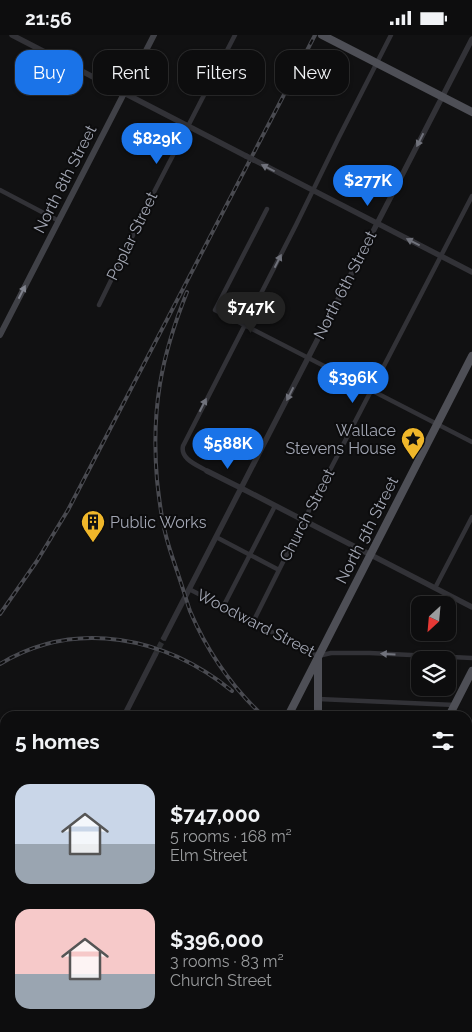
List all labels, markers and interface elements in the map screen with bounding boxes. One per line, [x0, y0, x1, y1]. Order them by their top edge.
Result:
text: 21:56 [25, 7, 72, 29]
chip: Buy [15, 50, 83, 95]
chip: Rent [93, 50, 168, 95]
chip: Filters [178, 50, 265, 95]
chip: New [275, 50, 349, 95]
street label: North 8th Street [30, 121, 101, 236]
pin: $829K [122, 123, 192, 165]
text: $829K [133, 129, 181, 148]
one-way arrow [416, 133, 424, 147]
one-way arrow [261, 164, 276, 172]
pin: $277K [333, 165, 403, 207]
text: $277K [344, 171, 392, 190]
street label: Poplar Street [102, 188, 162, 283]
street label: North 6th Street [310, 227, 381, 342]
one-way arrow [406, 238, 420, 246]
one-way arrow [274, 254, 282, 268]
one-way arrow [18, 284, 26, 299]
pin: $747K [216, 291, 286, 334]
text: $747K [227, 298, 275, 317]
pin: $396K [318, 361, 388, 404]
text: $396K [329, 368, 377, 387]
one-way arrow [286, 386, 294, 401]
one-way arrow [199, 398, 207, 413]
place label: Wallace Stevens House [285, 421, 396, 458]
place icon: Wallace Stevens House [400, 426, 426, 460]
pin: $588K [193, 427, 263, 470]
text: $588K [203, 434, 253, 453]
street label: Church Street [275, 465, 339, 565]
street label: North 5th Street [332, 473, 403, 587]
building icon: Public Works [80, 509, 106, 543]
place label: Public Works [110, 513, 207, 532]
street label: Woodward Street [194, 585, 319, 661]
north arrow [411, 596, 456, 641]
map controls [411, 596, 456, 696]
one-way arrow [380, 650, 396, 658]
button: layers [411, 651, 456, 696]
icon: filters [429, 727, 457, 755]
text: 5 homes [15, 729, 100, 754]
text: $747,000 [170, 802, 260, 827]
icon: home [55, 804, 115, 864]
text: 5 rooms · 168 m² [170, 827, 292, 846]
text: Elm Street [170, 846, 247, 865]
text: $396,000 [170, 927, 264, 952]
icon: home [55, 929, 115, 989]
text: 3 rooms · 83 m² [170, 952, 284, 971]
text: Church Street [170, 971, 272, 990]

